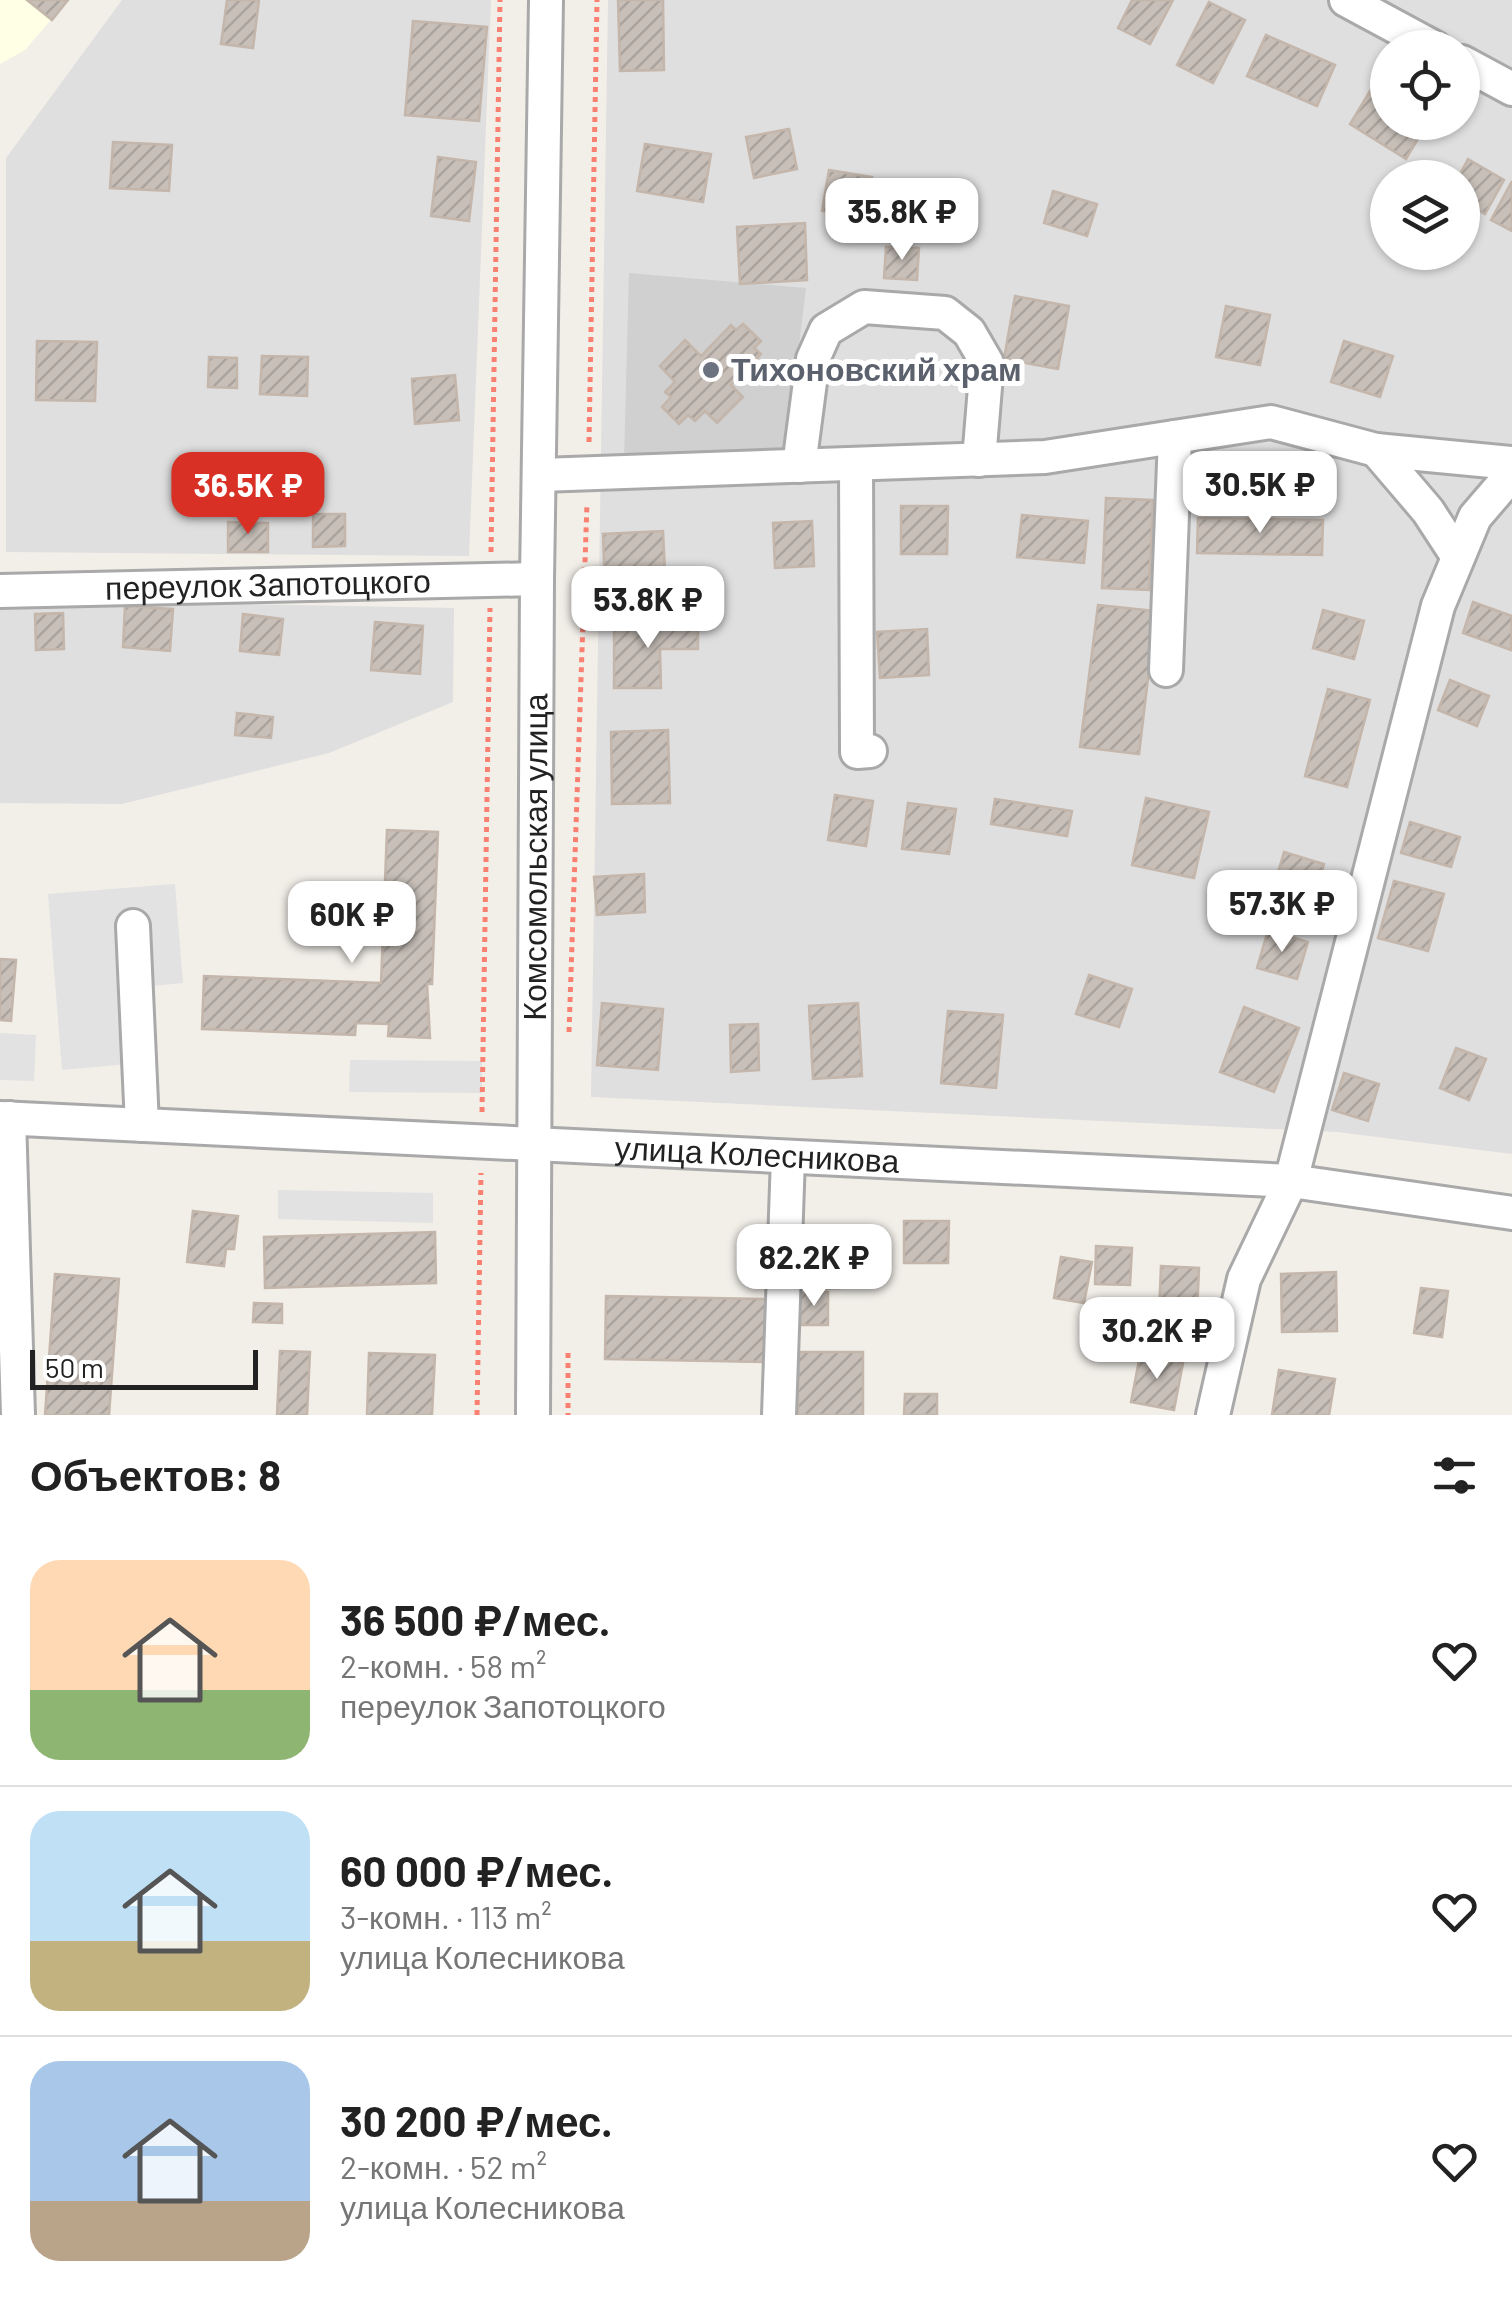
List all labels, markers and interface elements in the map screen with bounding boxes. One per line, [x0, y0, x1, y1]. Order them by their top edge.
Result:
map controls [1370, 30, 1480, 270]
button: locate [1370, 30, 1480, 140]
button: layers [1370, 160, 1480, 270]
pin: 35.8K ₽ [810, 178, 994, 263]
text: 35.8K ₽ [847, 191, 957, 229]
place label: Тихоновский храм [731, 349, 1022, 388]
marker: Тихоновский храм [700, 359, 722, 381]
pin: 30.5K ₽ [1168, 451, 1352, 536]
pin: 36.5K ₽ [156, 452, 340, 537]
text: 30.5K ₽ [1205, 464, 1315, 502]
text: 36.5K ₽ [193, 465, 303, 503]
street label: переулок Запотоцкого [105, 560, 431, 606]
pin: 53.8K ₽ [556, 566, 740, 651]
text: 53.8K ₽ [593, 579, 703, 617]
street label: Комсомольская улица [514, 693, 554, 1021]
pin: 57.3K ₽ [1190, 870, 1374, 955]
pin: 60K ₽ [282, 881, 422, 966]
text: 57.3K ₽ [1229, 883, 1335, 921]
text: 60K ₽ [310, 894, 394, 932]
street label: улица Колесникова [614, 1127, 901, 1179]
pin: 82.2K ₽ [722, 1224, 906, 1309]
text: 82.2K ₽ [759, 1237, 869, 1275]
pin: 30.2K ₽ [1065, 1297, 1249, 1382]
text: 30.2K ₽ [1102, 1310, 1212, 1348]
scale bar [30, 1345, 258, 1390]
text: 50 m [45, 1350, 104, 1384]
icon: filters [1427, 1448, 1482, 1503]
text: Объектов: 8 [30, 1449, 281, 1499]
text: 36 500 ₽/мес. [340, 1594, 610, 1644]
icon: home [110, 1600, 230, 1720]
icon: heart [1427, 1633, 1482, 1688]
text: 2-комн. · 58 m² [340, 1646, 546, 1684]
text: переулок Запотоцкого [340, 1686, 666, 1724]
text: 60 000 ₽/мес. [340, 1845, 613, 1895]
icon: home [110, 1851, 230, 1971]
icon: heart [1427, 1884, 1482, 1939]
text: 3-комн. · 113 m² [340, 1897, 552, 1935]
text: улица Колесникова [340, 1937, 625, 1975]
text: 30 200 ₽/мес. [340, 2095, 613, 2145]
icon: home [110, 2101, 230, 2221]
icon: heart [1427, 2134, 1482, 2189]
text: 2-комн. · 52 m² [340, 2147, 547, 2185]
text: улица Колесникова [340, 2187, 625, 2225]

